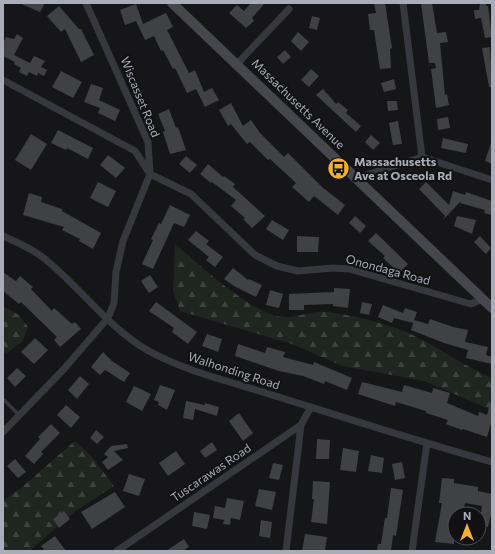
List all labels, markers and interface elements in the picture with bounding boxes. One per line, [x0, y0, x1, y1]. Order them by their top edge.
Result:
street label: Wiscasset Road [118, 54, 163, 139]
street label: Massachusetts Avenue [249, 55, 348, 151]
place label: Massachusetts Ave at Osceola Rd [354, 154, 452, 182]
bus stop icon: Massachusetts Ave at Osceola Rd [325, 156, 351, 182]
street label: Onondaga Road [344, 251, 432, 287]
street label: Walhonding Road [187, 349, 282, 391]
street label: Tuscarawas Road [168, 440, 253, 504]
north arrow [447, 506, 487, 546]
text: N [463, 509, 471, 522]

